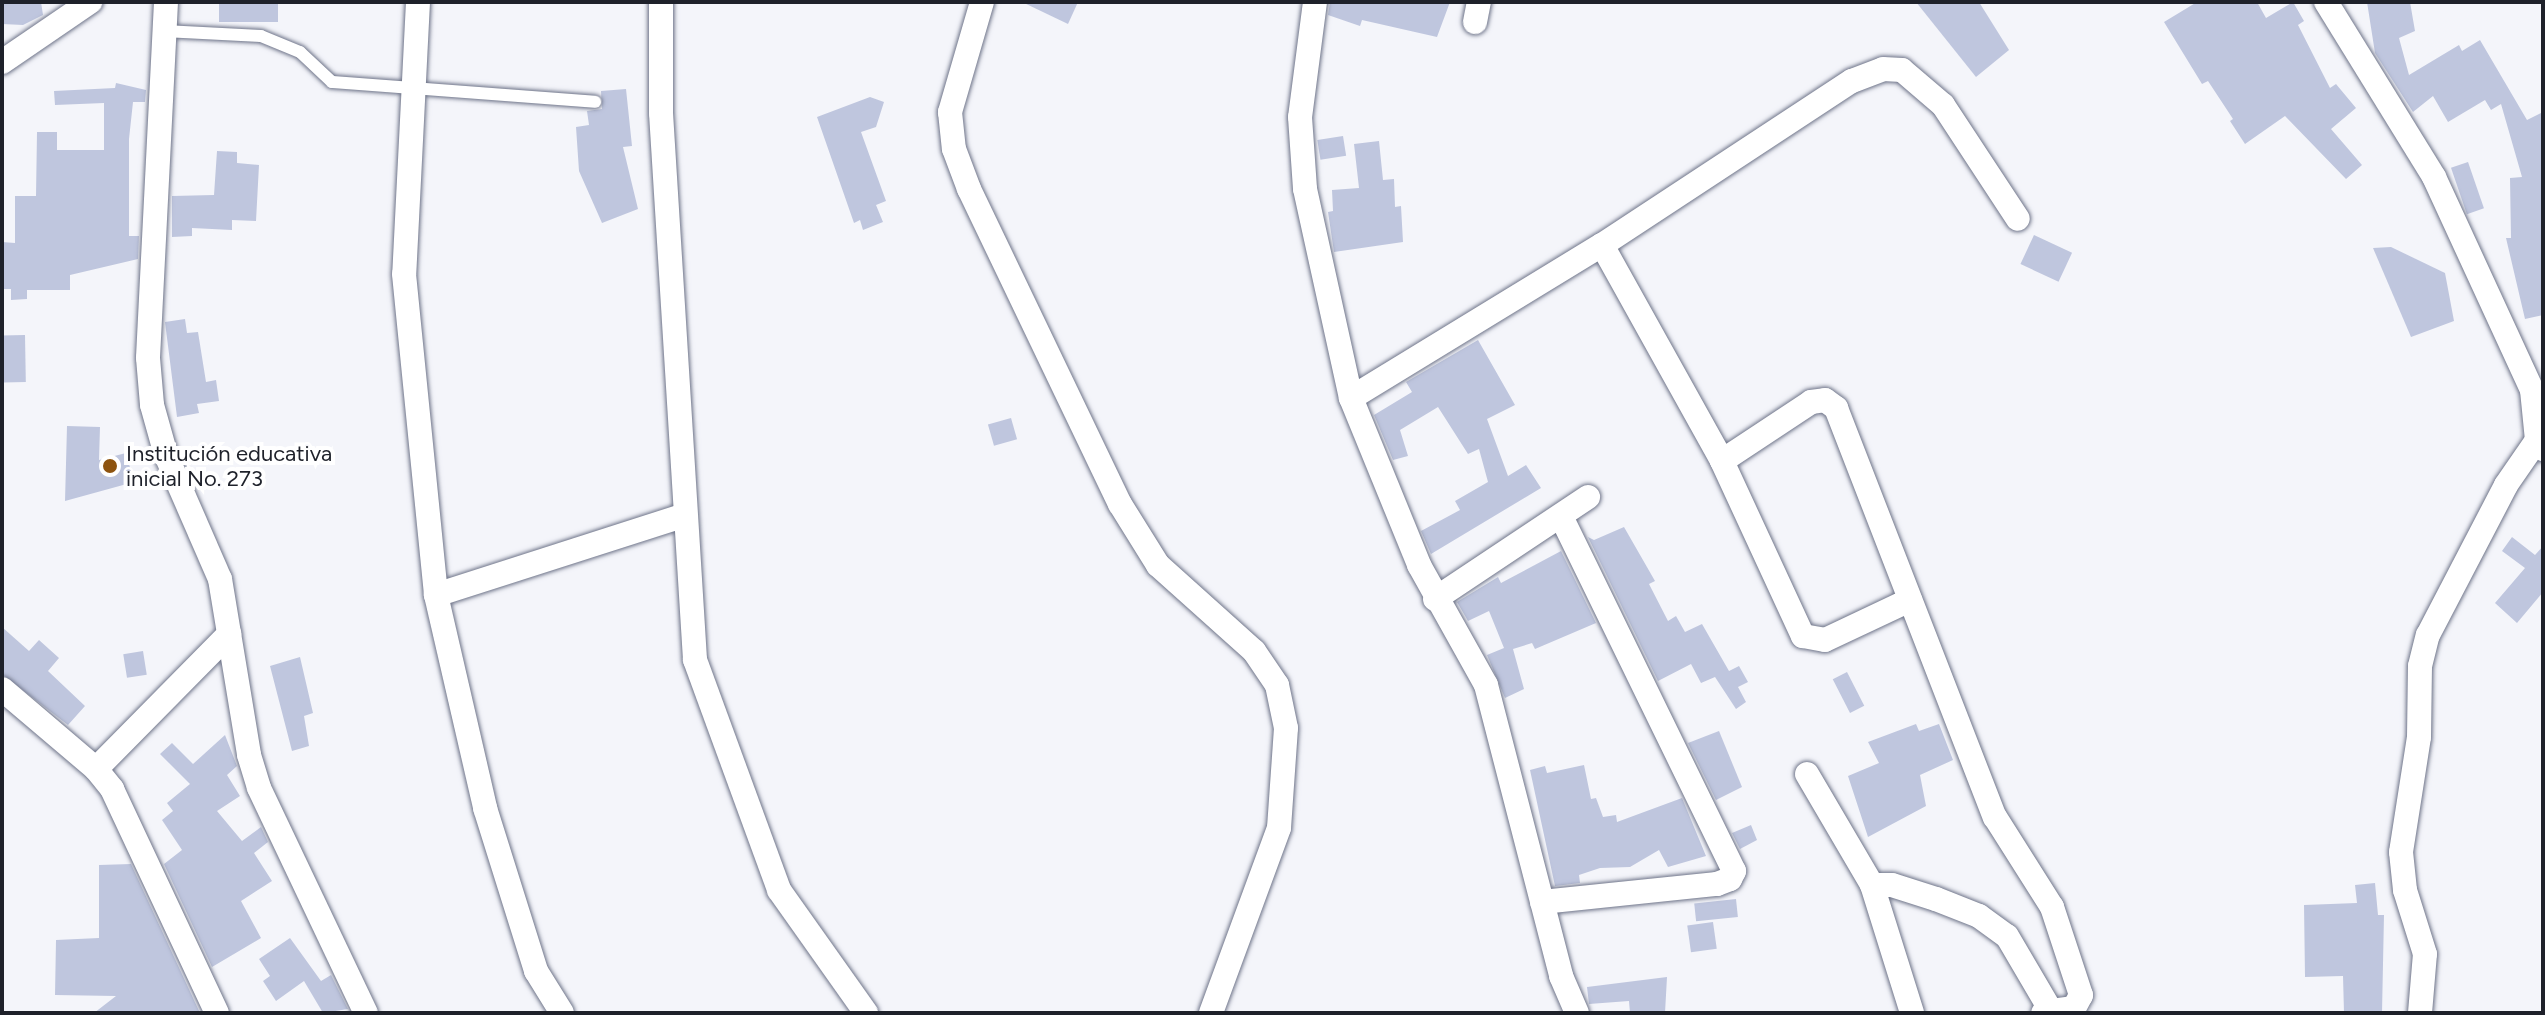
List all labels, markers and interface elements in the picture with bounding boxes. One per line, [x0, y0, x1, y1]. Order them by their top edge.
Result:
place label: Institución educativa inicial No. 273 [126, 440, 332, 492]
marker: Institución educativa inicial No. 273 [101, 457, 119, 475]

